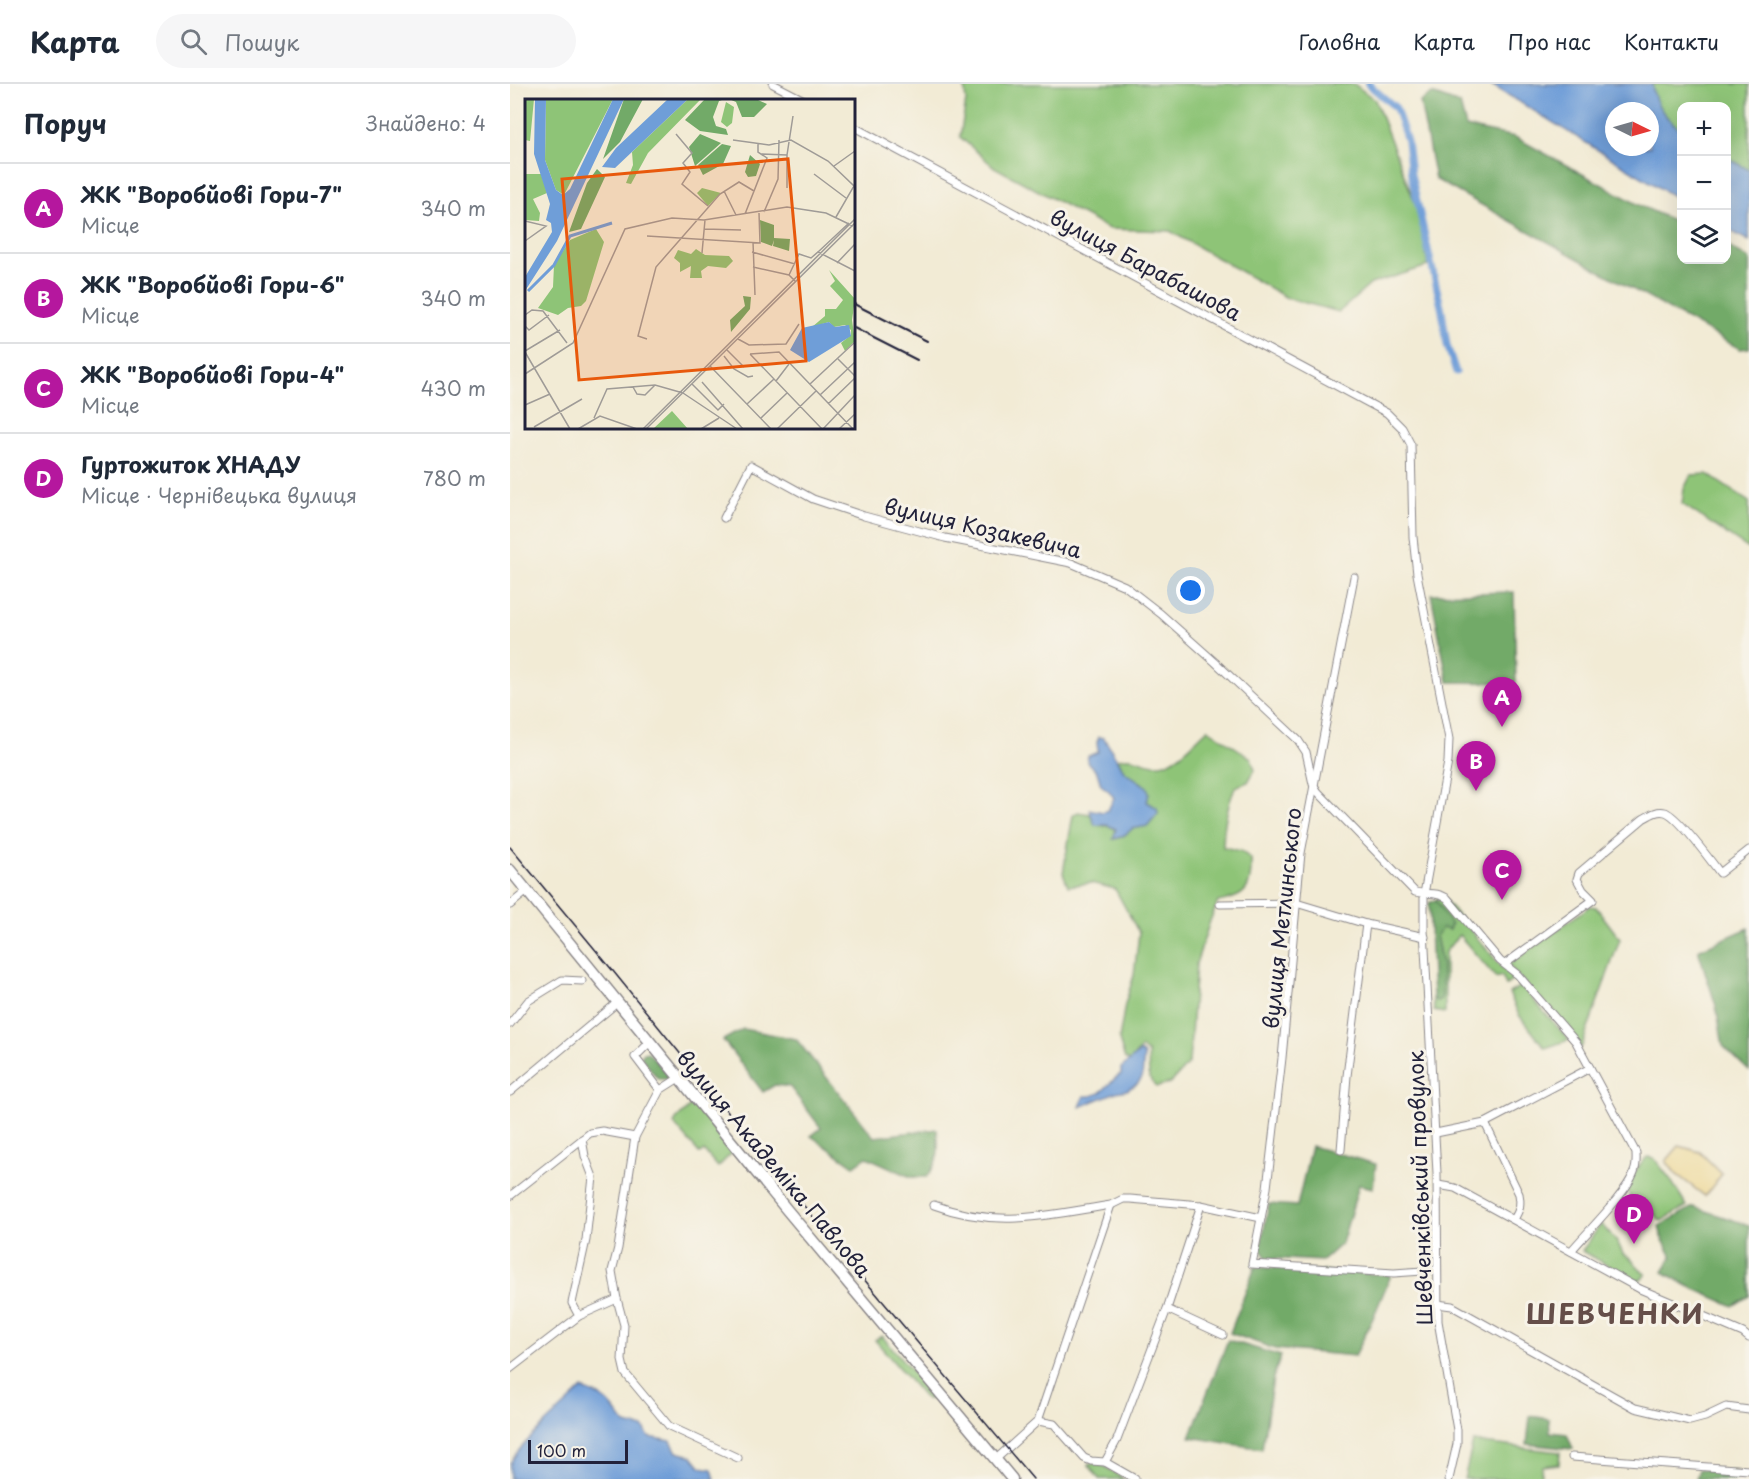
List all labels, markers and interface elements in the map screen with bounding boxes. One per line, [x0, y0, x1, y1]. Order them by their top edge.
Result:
search box [156, 14, 576, 68]
text: Карта [30, 20, 120, 63]
icon: search [177, 25, 210, 58]
text: Пошук [225, 25, 299, 58]
text: Головна [1299, 25, 1380, 57]
text: Карта [1413, 25, 1475, 57]
text: Про нас [1508, 25, 1591, 57]
text: Контакти [1624, 25, 1719, 57]
inset map [525, 99, 855, 429]
north arrow [1605, 102, 1659, 156]
map controls [1677, 102, 1731, 264]
button: + [1677, 102, 1731, 156]
text: Поруч [24, 104, 107, 143]
text: Знайдено: 4 [366, 108, 486, 138]
button: − [1677, 156, 1731, 210]
text: ЖК "Воробйові Гори-7" [81, 177, 342, 210]
text: A [36, 193, 51, 223]
text: 340 m [421, 193, 486, 223]
street label: вулиця Барабашова [1045, 200, 1247, 328]
text: Місце [81, 210, 140, 240]
button: layers [1677, 210, 1731, 264]
text: ЖК "Воробйові Гори-6" [81, 267, 345, 300]
text: B [37, 283, 50, 313]
text: 340 m [421, 283, 486, 313]
text: Місце [81, 300, 140, 330]
text: ЖК "Воробйові Гори-4" [81, 357, 344, 390]
text: C [36, 373, 51, 403]
text: 430 m [421, 373, 486, 403]
text: Місце [81, 390, 140, 420]
text: Гуртожиток ХНАДУ [81, 447, 301, 480]
text: D [36, 463, 51, 493]
text: 780 m [423, 463, 486, 493]
text: Місце · Чернівецька вулиця [81, 480, 357, 510]
street label: вулиця Козакевича [881, 489, 1085, 565]
your location [1176, 576, 1205, 605]
pin: A [1482, 678, 1522, 727]
pin: B [1456, 742, 1496, 791]
street label: вулиця Метлинського [1253, 806, 1309, 1030]
pin: C [1482, 850, 1522, 900]
street label: вулиця Академіка Павлова [670, 1042, 880, 1284]
street label: Шевченківський провулок [1398, 1050, 1440, 1326]
pin: D [1614, 1194, 1654, 1244]
district label: ШЕВЧЕНКИ [1526, 1292, 1704, 1333]
scale bar [528, 1437, 628, 1464]
text: 100 m [537, 1438, 586, 1462]

